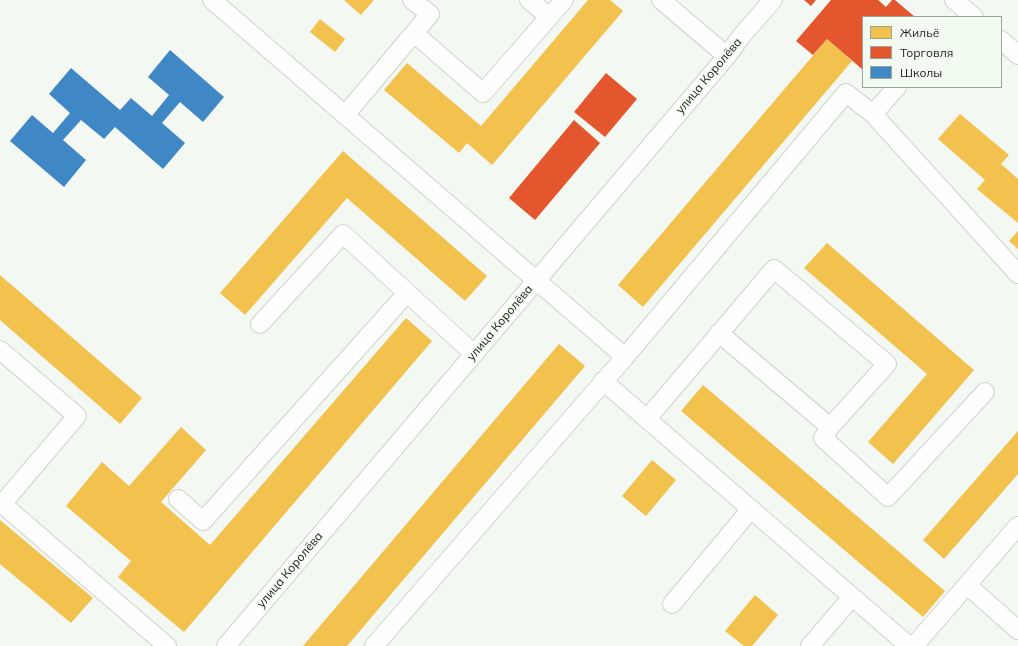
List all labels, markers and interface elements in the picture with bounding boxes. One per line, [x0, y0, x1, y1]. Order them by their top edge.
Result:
legend [862, 16, 1002, 88]
text: Жильё [900, 25, 939, 40]
street label: улица Королёва [673, 35, 745, 117]
text: Торговля [900, 45, 953, 60]
text: Школы [900, 65, 942, 80]
street label: улица Королёва [464, 282, 536, 364]
street label: улица Королёва [254, 529, 326, 611]

